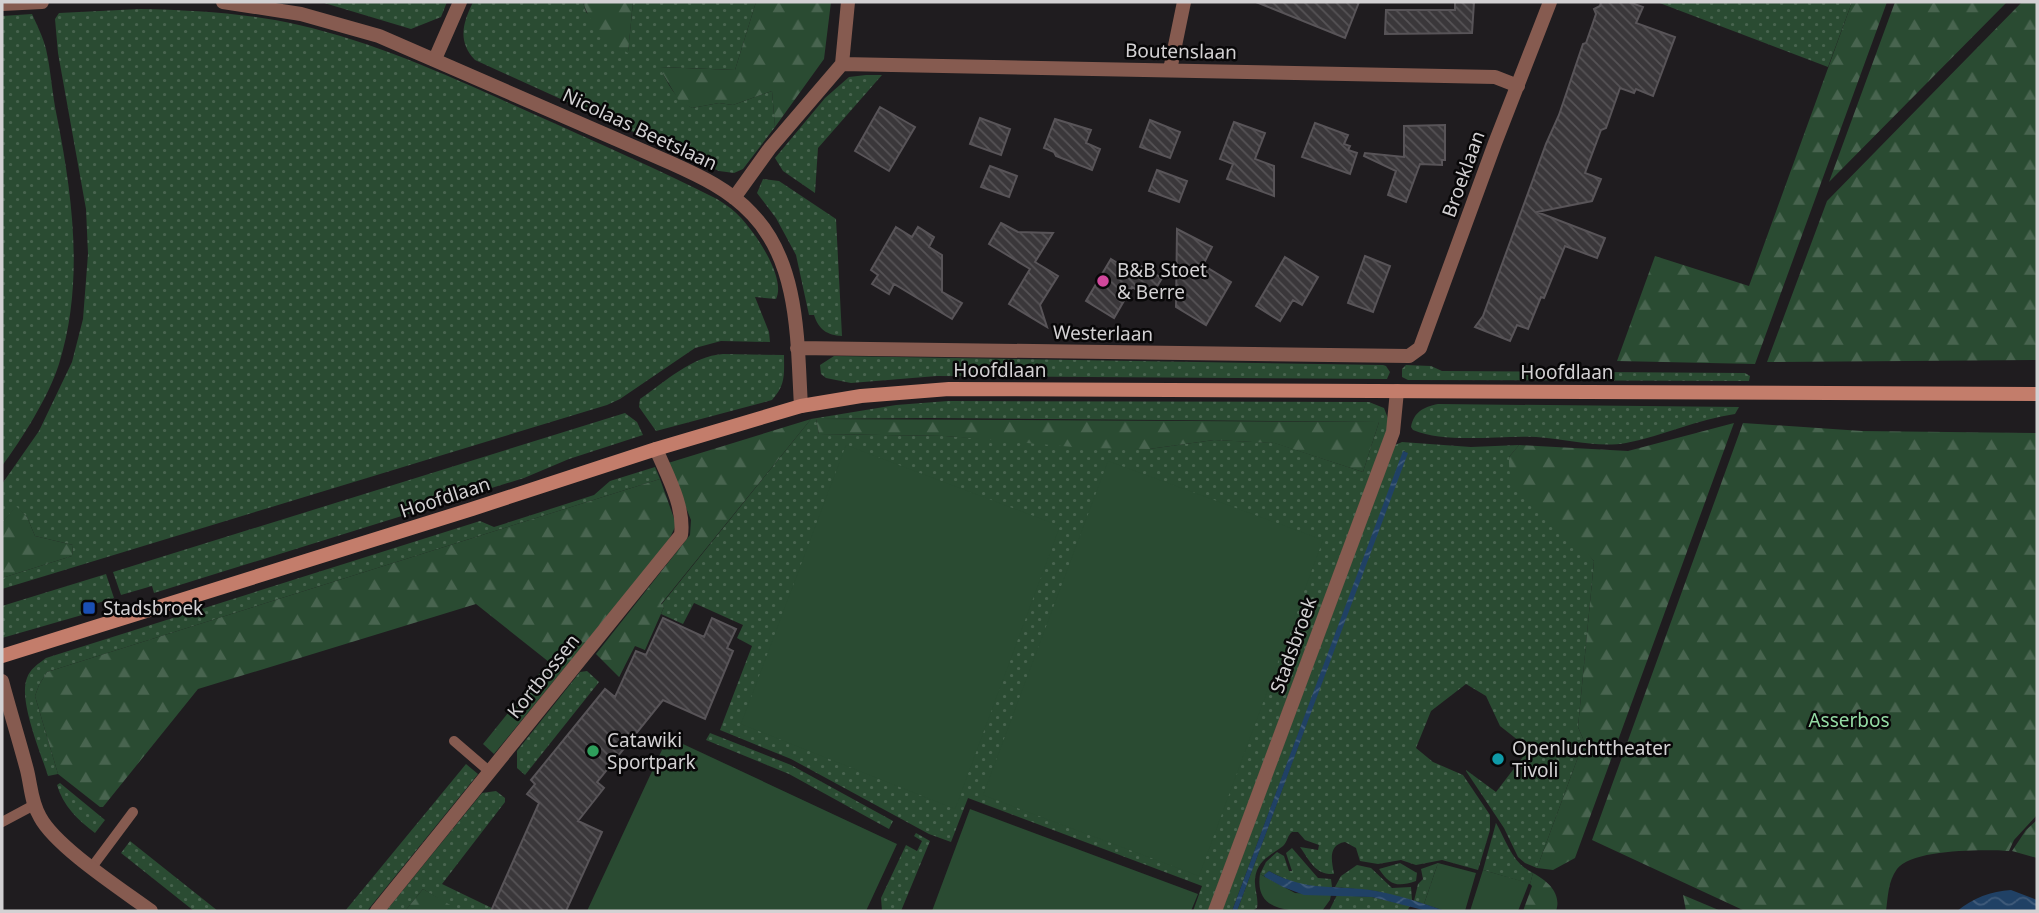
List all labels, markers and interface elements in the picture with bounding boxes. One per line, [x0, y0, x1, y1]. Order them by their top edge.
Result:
street label: Boutenslaan [1125, 37, 1237, 65]
street label: Nicolaas Beetslaan [558, 82, 722, 176]
street label: Broeklaan [1435, 127, 1491, 221]
place label: B&B Stoet & Berre [1117, 257, 1207, 305]
marker: B&B Stoet & Berre [1095, 273, 1111, 289]
street label: Westerlaan [1053, 319, 1153, 347]
street label: Hoofdlaan [953, 357, 1047, 383]
street label: Hoofdlaan [1520, 359, 1614, 385]
street label: Hoofdlaan [397, 470, 493, 524]
street label: Stadsbroek [1264, 593, 1322, 697]
place label: Stadsbroek [103, 595, 203, 621]
marker: Stadsbroek [81, 600, 97, 616]
street label: Kortbossen [501, 628, 585, 724]
park label: Asserbos [1808, 707, 1890, 733]
place label: Catawiki Sportpark [607, 727, 696, 775]
place label: Openluchttheater Tivoli [1512, 735, 1671, 783]
marker: Catawiki Sportpark [585, 743, 601, 759]
marker: Openluchttheater Tivoli [1490, 751, 1506, 767]

